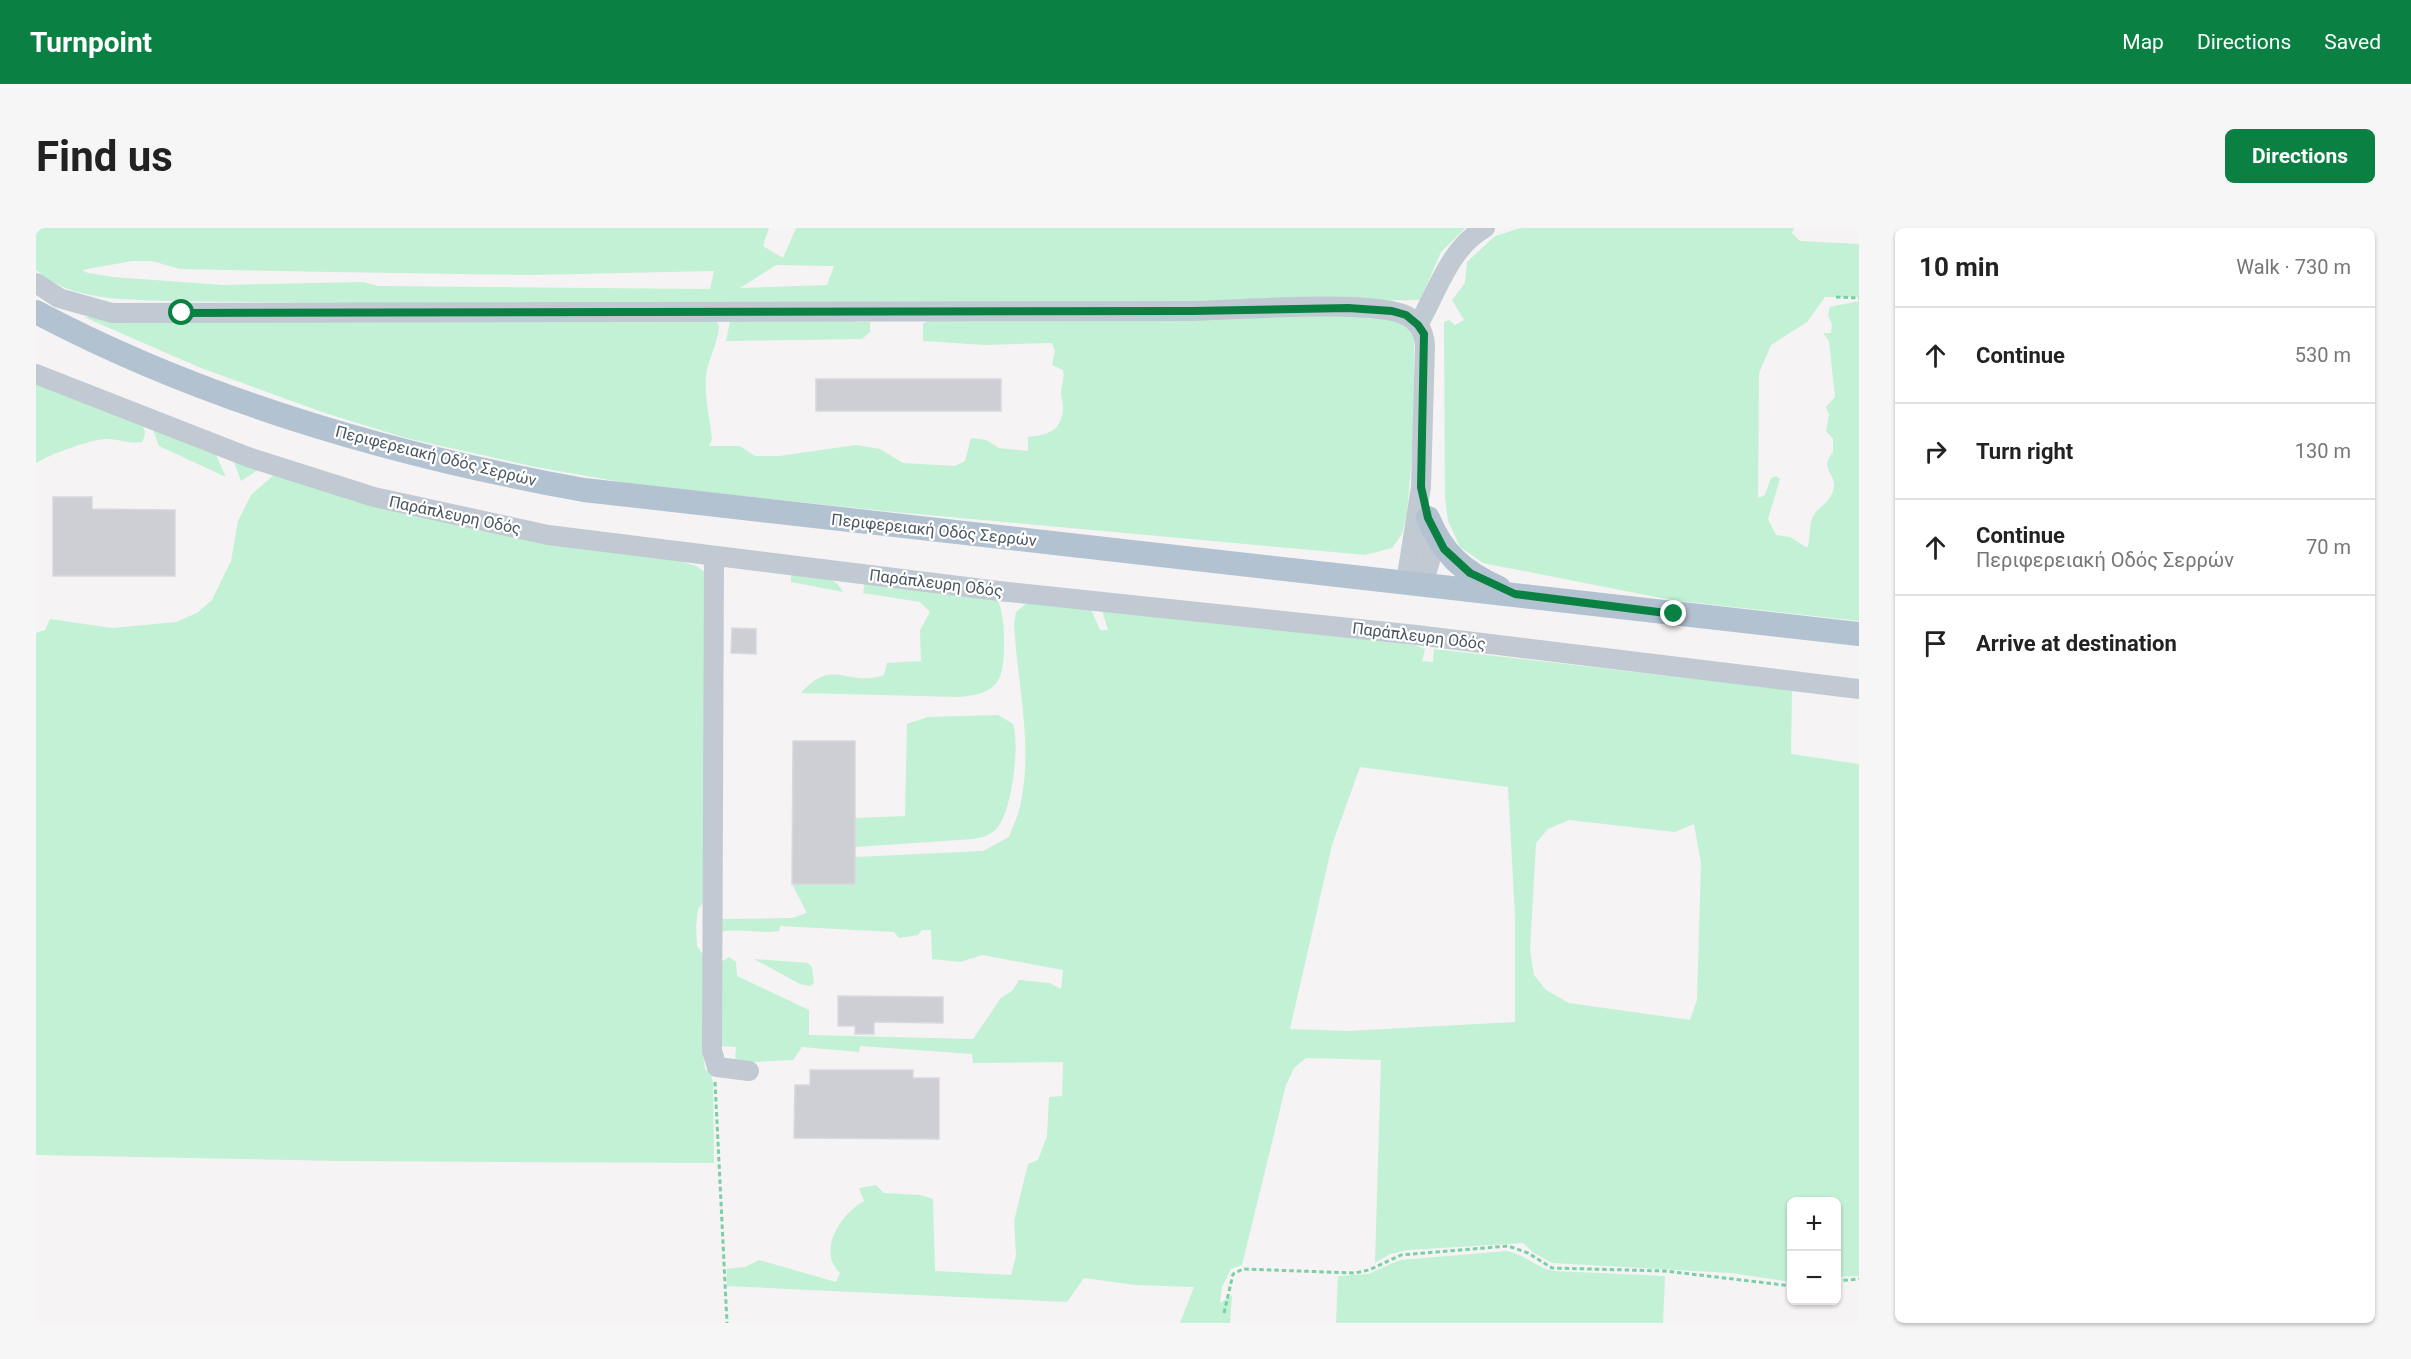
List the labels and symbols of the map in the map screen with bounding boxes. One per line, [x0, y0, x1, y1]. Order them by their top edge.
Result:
route start [168, 299, 194, 325]
street label: Περιφερειακή Οδός Σερρών [334, 422, 539, 490]
street label: Παράπλευρη Οδός [387, 492, 523, 538]
street label: Περιφερειακή Οδός Σερρών [830, 510, 1038, 550]
street label: Παράπλευρη Οδός [868, 565, 1004, 601]
route end [1660, 600, 1686, 626]
street label: Παράπλευρη Οδός [1351, 618, 1487, 654]

